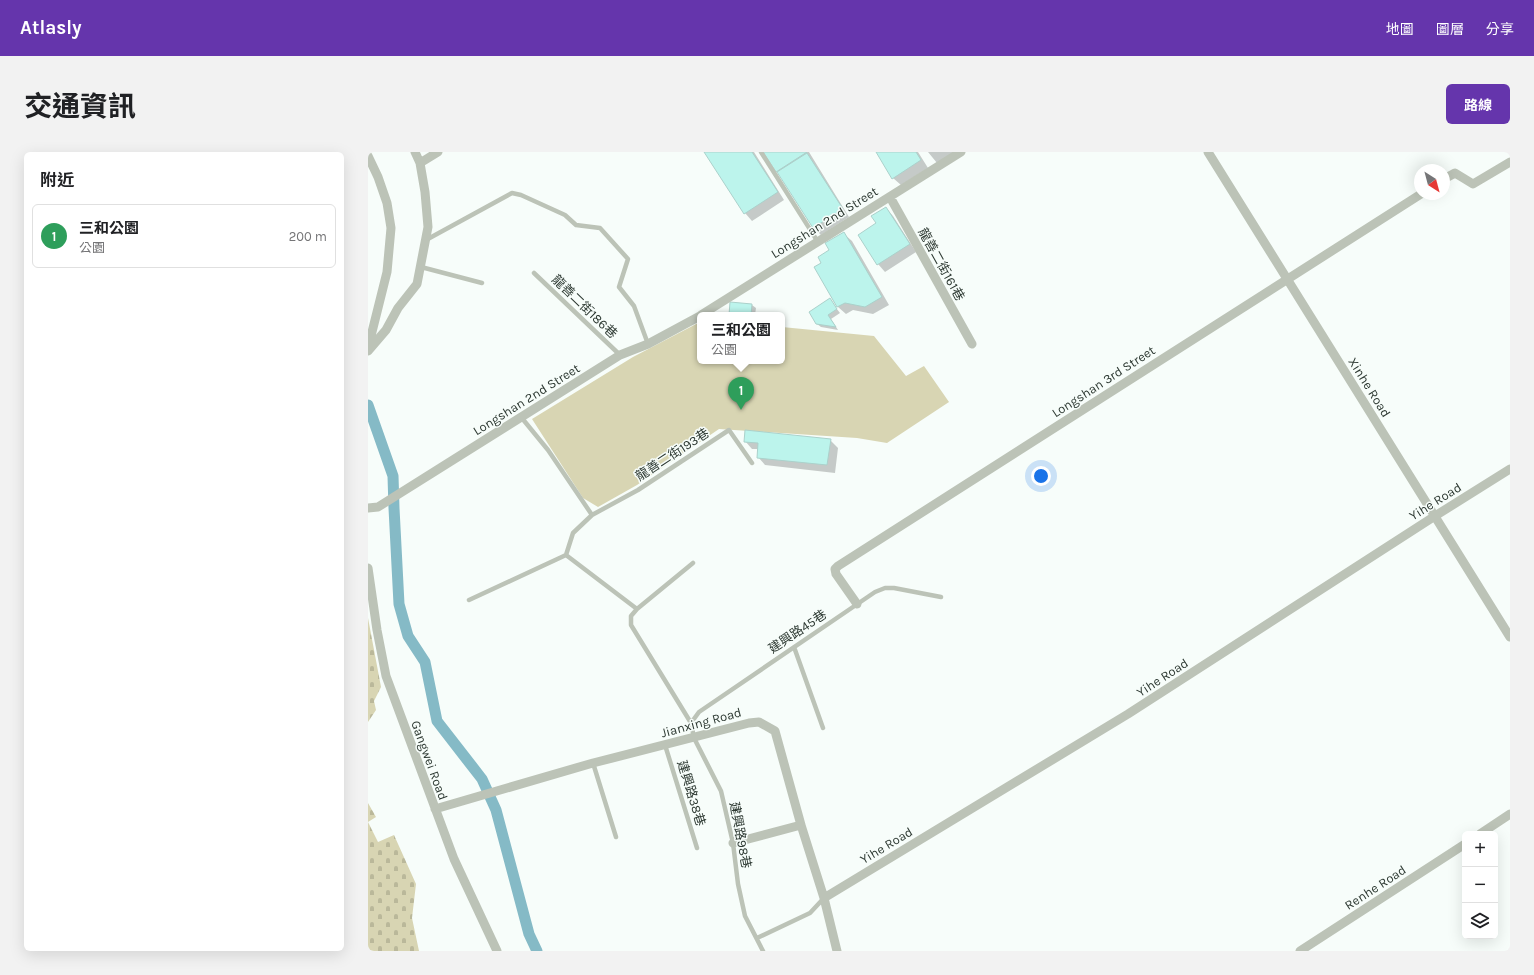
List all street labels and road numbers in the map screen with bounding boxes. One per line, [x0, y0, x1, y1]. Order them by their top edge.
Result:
street label: Longshan 2nd Street [768, 183, 880, 261]
street label: 龍善二街161巷 [915, 225, 968, 303]
street label: 龍善二街186巷 [549, 272, 620, 341]
street label: Longshan 3rd Street [1049, 342, 1158, 420]
street label: Xinhe Road [1345, 355, 1394, 420]
street label: Longshan 2nd Street [470, 360, 582, 438]
street label: 龍善二街193巷 [633, 425, 712, 484]
street label: Yihe Road [1406, 480, 1464, 523]
street label: 建興路45巷 [765, 607, 829, 656]
street label: Yihe Road [1134, 655, 1191, 700]
street label: Jianxing Road [659, 705, 743, 740]
street label: Gangwei Road [408, 718, 451, 802]
street label: 建興路38巷 [674, 759, 709, 828]
street label: 建興路98巷 [727, 801, 754, 870]
street label: Yihe Road [857, 824, 915, 867]
street label: Renhe Road [1342, 862, 1409, 913]

